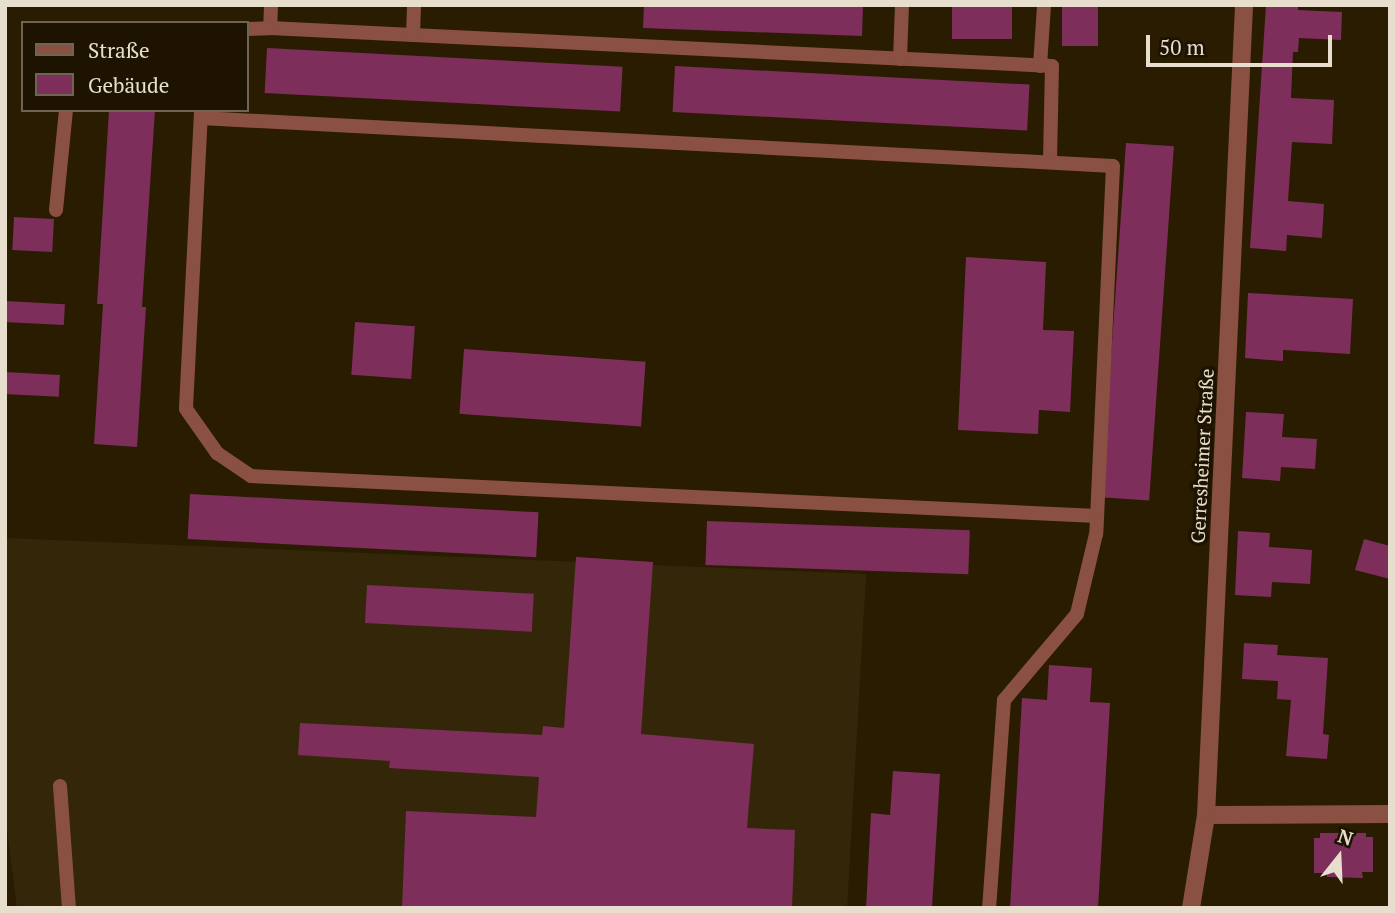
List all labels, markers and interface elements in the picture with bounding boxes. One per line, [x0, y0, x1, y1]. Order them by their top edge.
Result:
legend [21, 21, 248, 112]
scale bar [1150, 21, 1336, 65]
text: 50 m [1159, 33, 1205, 61]
text: Straße [88, 36, 150, 64]
text: Gebäude [88, 71, 169, 99]
street label: Gerresheimer Straße [1186, 368, 1218, 544]
north arrow [1304, 822, 1374, 892]
text: N [1335, 822, 1356, 851]

